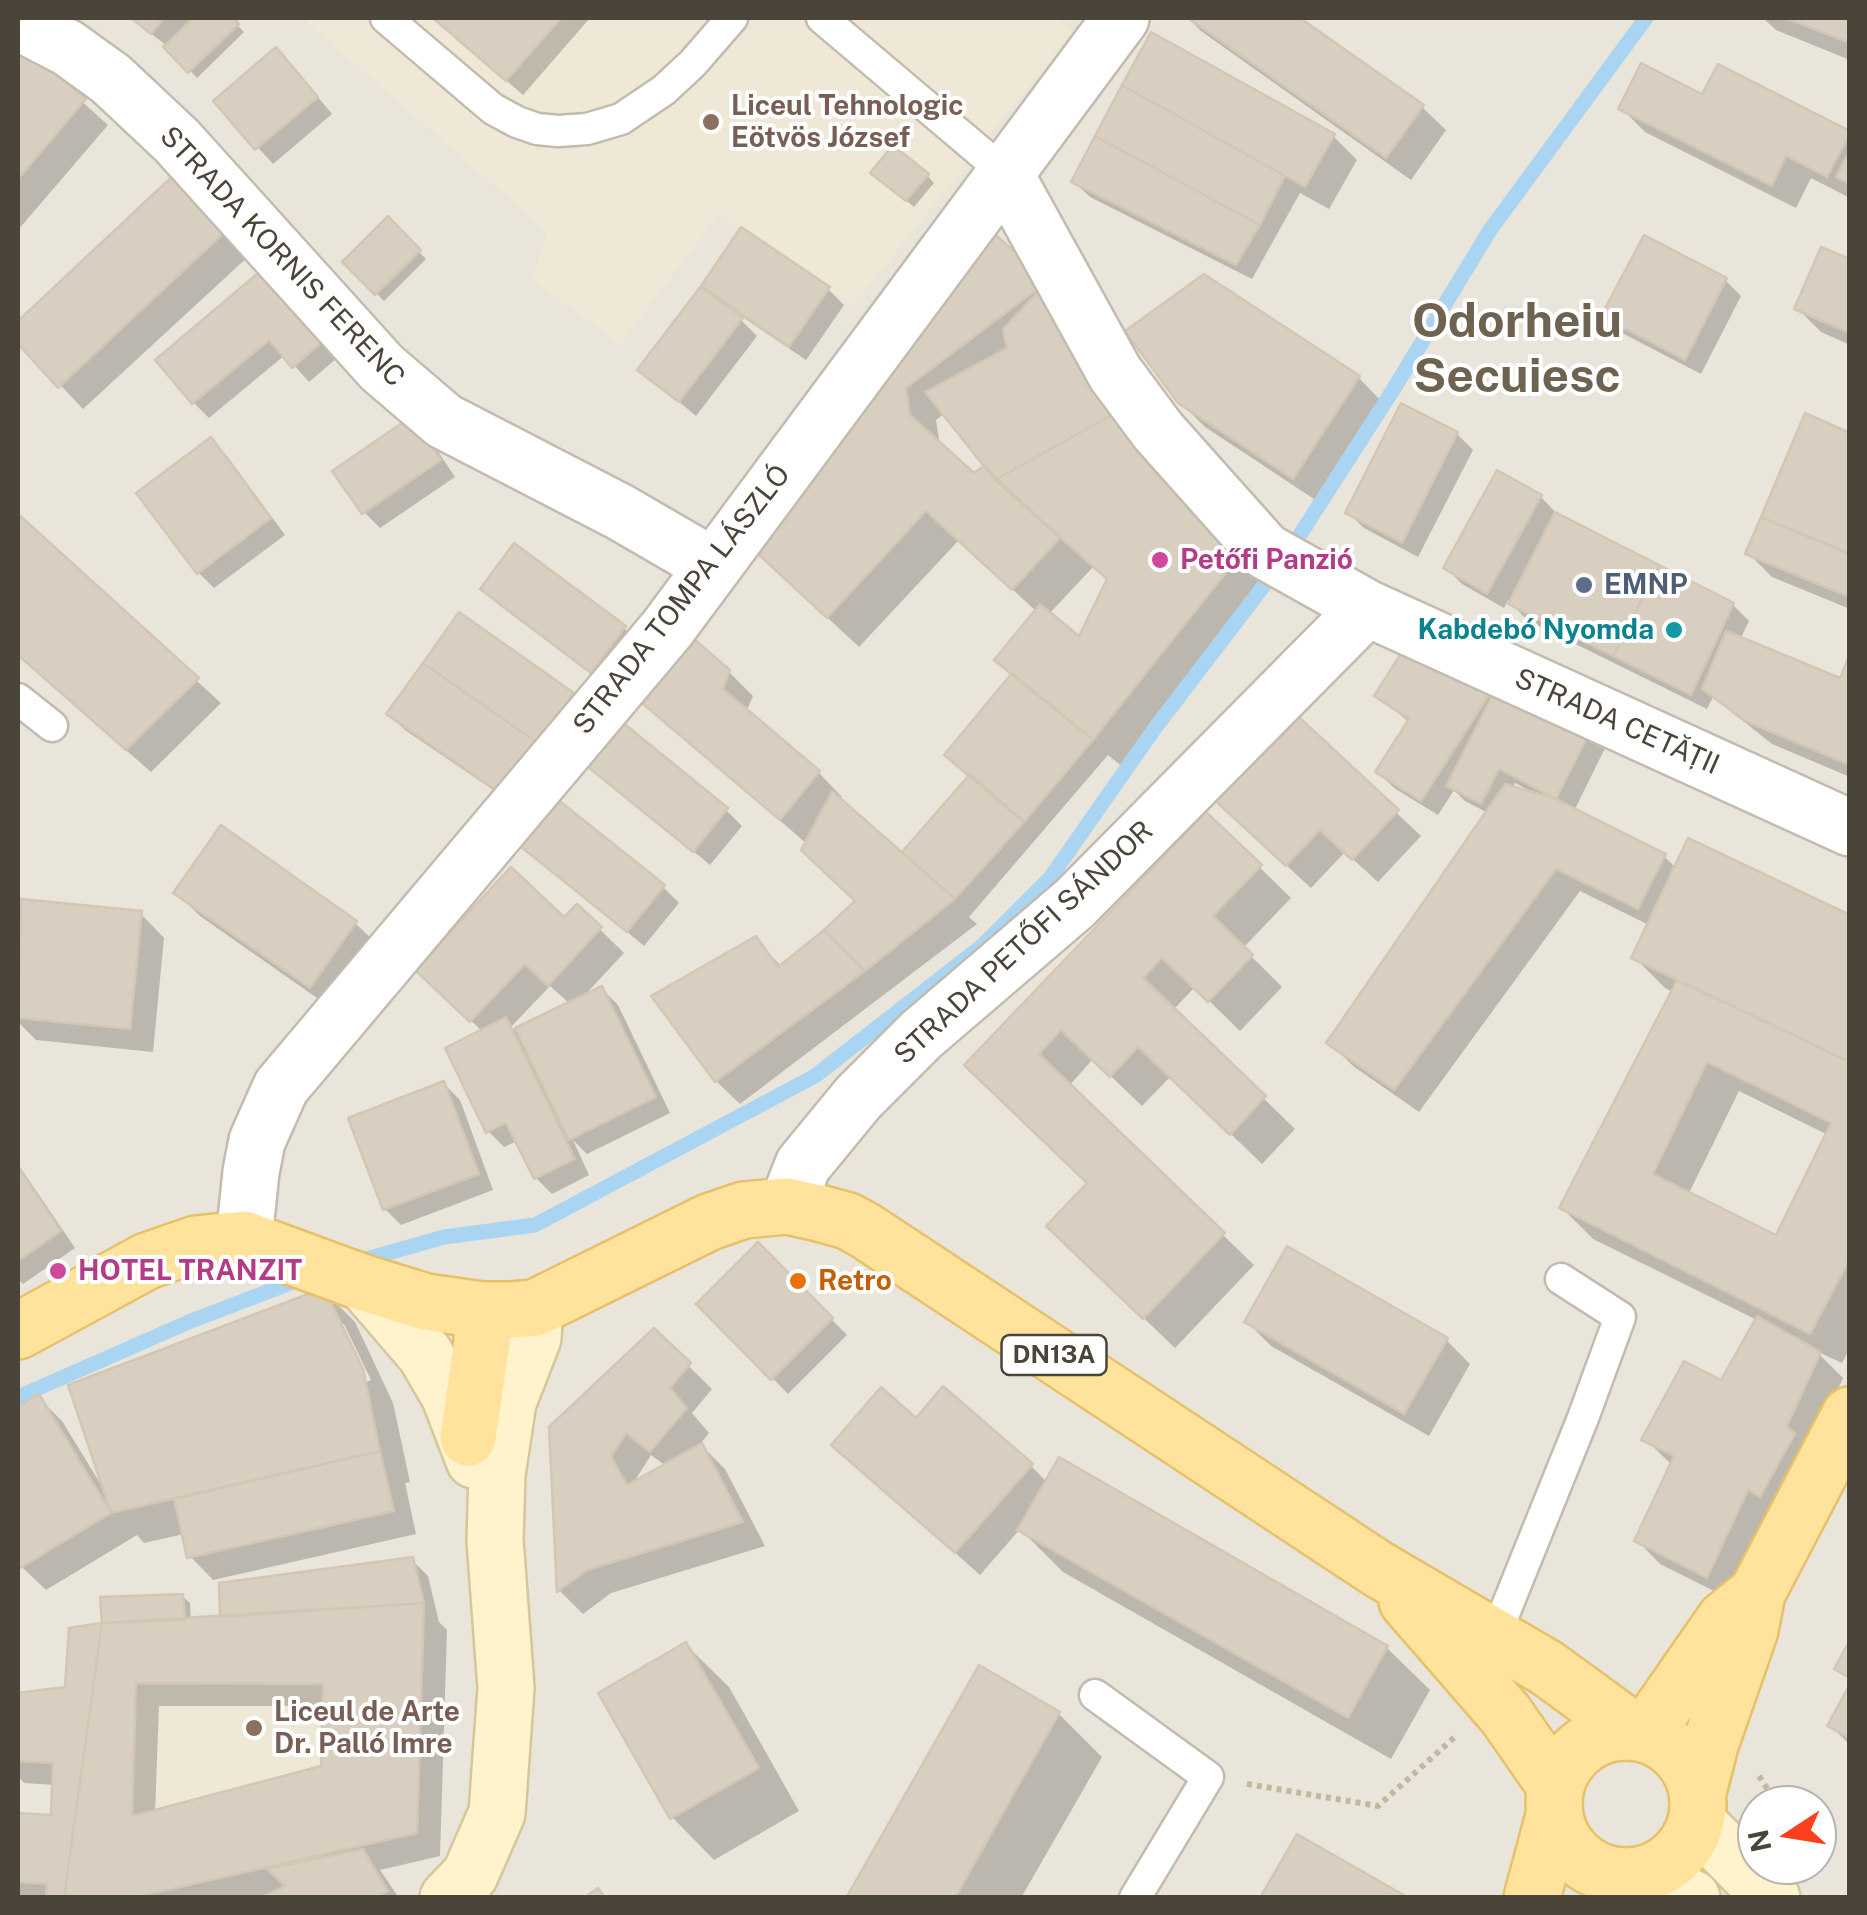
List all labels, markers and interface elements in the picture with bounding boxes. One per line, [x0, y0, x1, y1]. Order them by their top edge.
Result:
place label: Liceul Tehnologic Eötvös József [731, 89, 963, 155]
marker: Liceul Tehnologic Eötvös József [700, 111, 722, 133]
street label: STRADA KORNIS FERENC [153, 120, 411, 394]
district label: Odorheiu Secuiesc [1412, 293, 1622, 406]
street label: STRADA TOMPA LÁSZLÓ [566, 459, 798, 741]
place label: Petőfi Panzió [1180, 543, 1353, 577]
marker: Petőfi Panzió [1149, 549, 1171, 571]
place label: EMNP [1604, 568, 1688, 602]
marker: EMNP [1573, 574, 1595, 596]
place label: Kabdebó Nyomda [1417, 613, 1654, 647]
marker: Kabdebó Nyomda [1663, 619, 1685, 641]
street label: STRADA CETĂȚII [1510, 662, 1724, 782]
street label: STRADA PETŐFI SÁNDOR [888, 814, 1160, 1072]
place label: HOTEL TRANZIT [78, 1254, 302, 1288]
marker: HOTEL TRANZIT [47, 1260, 69, 1282]
place label: Retro [818, 1264, 892, 1298]
marker: Retro [787, 1270, 809, 1292]
road number: DN13A [1002, 1335, 1106, 1375]
place label: Liceul de Arte Dr. Palló Imre [274, 1695, 460, 1761]
marker: Liceul de Arte Dr. Palló Imre [243, 1717, 265, 1739]
north arrow [1737, 1785, 1837, 1885]
text: N [1741, 1827, 1778, 1855]

